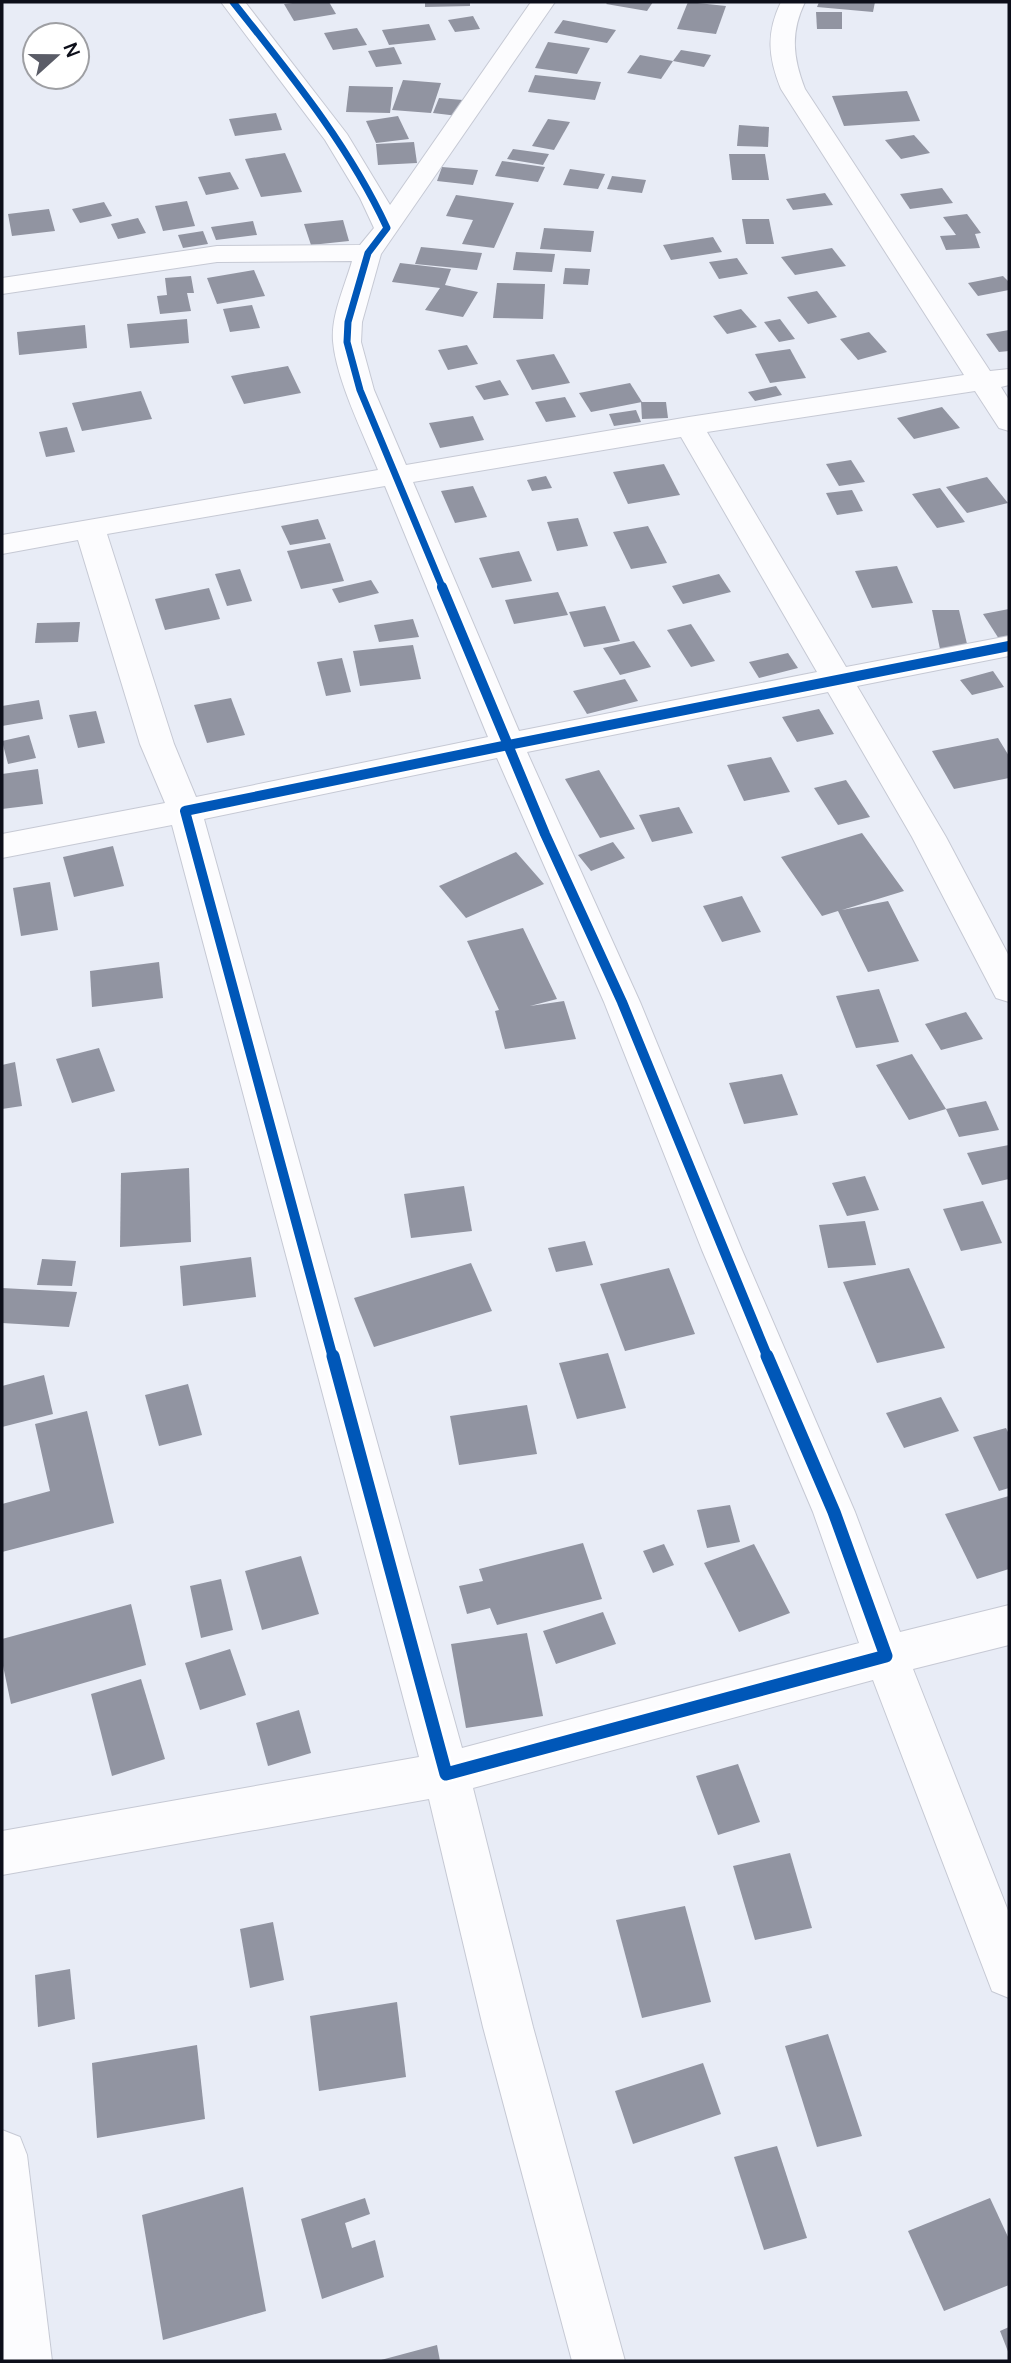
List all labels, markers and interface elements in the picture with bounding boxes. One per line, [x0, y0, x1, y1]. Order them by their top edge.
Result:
north arrow [21, 21, 91, 91]
text: N [57, 39, 86, 61]

